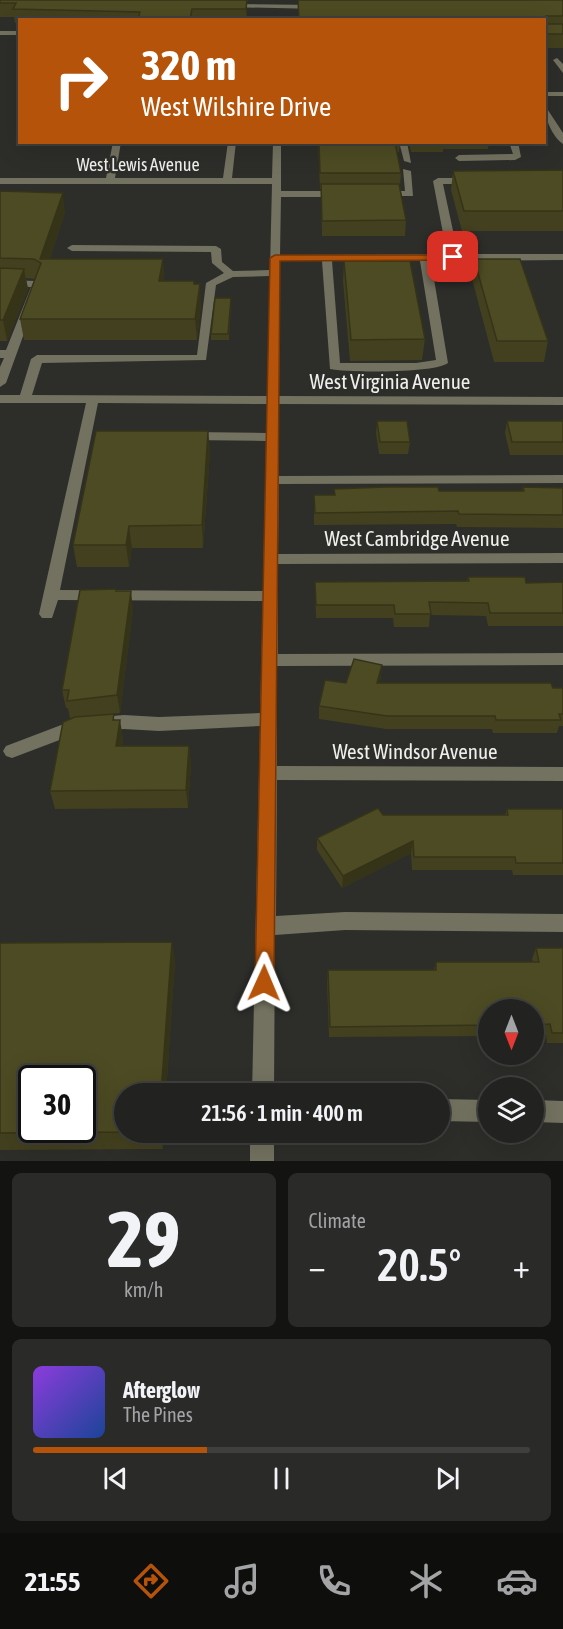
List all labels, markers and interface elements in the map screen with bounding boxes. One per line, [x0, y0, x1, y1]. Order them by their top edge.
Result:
text: 320 m [141, 41, 236, 89]
icon: right [42, 42, 120, 120]
text: West Wilshire Drive [141, 91, 331, 122]
street label: West Lewis Avenue [76, 154, 200, 175]
pin [427, 231, 478, 282]
icon: arrive [436, 240, 469, 273]
street label: West Virginia Avenue [310, 369, 470, 393]
street label: West Cambridge Avenue [325, 526, 509, 550]
street label: West Windsor Avenue [332, 739, 498, 763]
position arrow [232, 951, 296, 1015]
north arrow [478, 999, 544, 1065]
map controls [478, 999, 544, 1143]
speed limit sign: 30 [18, 1065, 96, 1143]
button: layers [478, 1077, 544, 1143]
text: 21:56 · 1 min · 400 m [201, 1100, 363, 1126]
text: 29 [107, 1194, 180, 1284]
text: Climate [309, 1209, 366, 1232]
text: 20.5° [377, 1239, 461, 1291]
text: − [309, 1247, 326, 1285]
text: + [513, 1247, 530, 1285]
text: km/h [124, 1278, 164, 1301]
text: Afterglow [123, 1377, 200, 1403]
text: The Pines [123, 1403, 193, 1426]
icon: previous [99, 1462, 132, 1495]
icon: pause [265, 1462, 298, 1495]
icon: next [431, 1462, 464, 1495]
icon: directions [130, 1560, 172, 1602]
icon: music [221, 1560, 263, 1602]
icon: phone [313, 1560, 355, 1602]
icon: climate [405, 1560, 447, 1602]
icon: car [496, 1560, 538, 1602]
text: 21:55 [25, 1566, 80, 1597]

